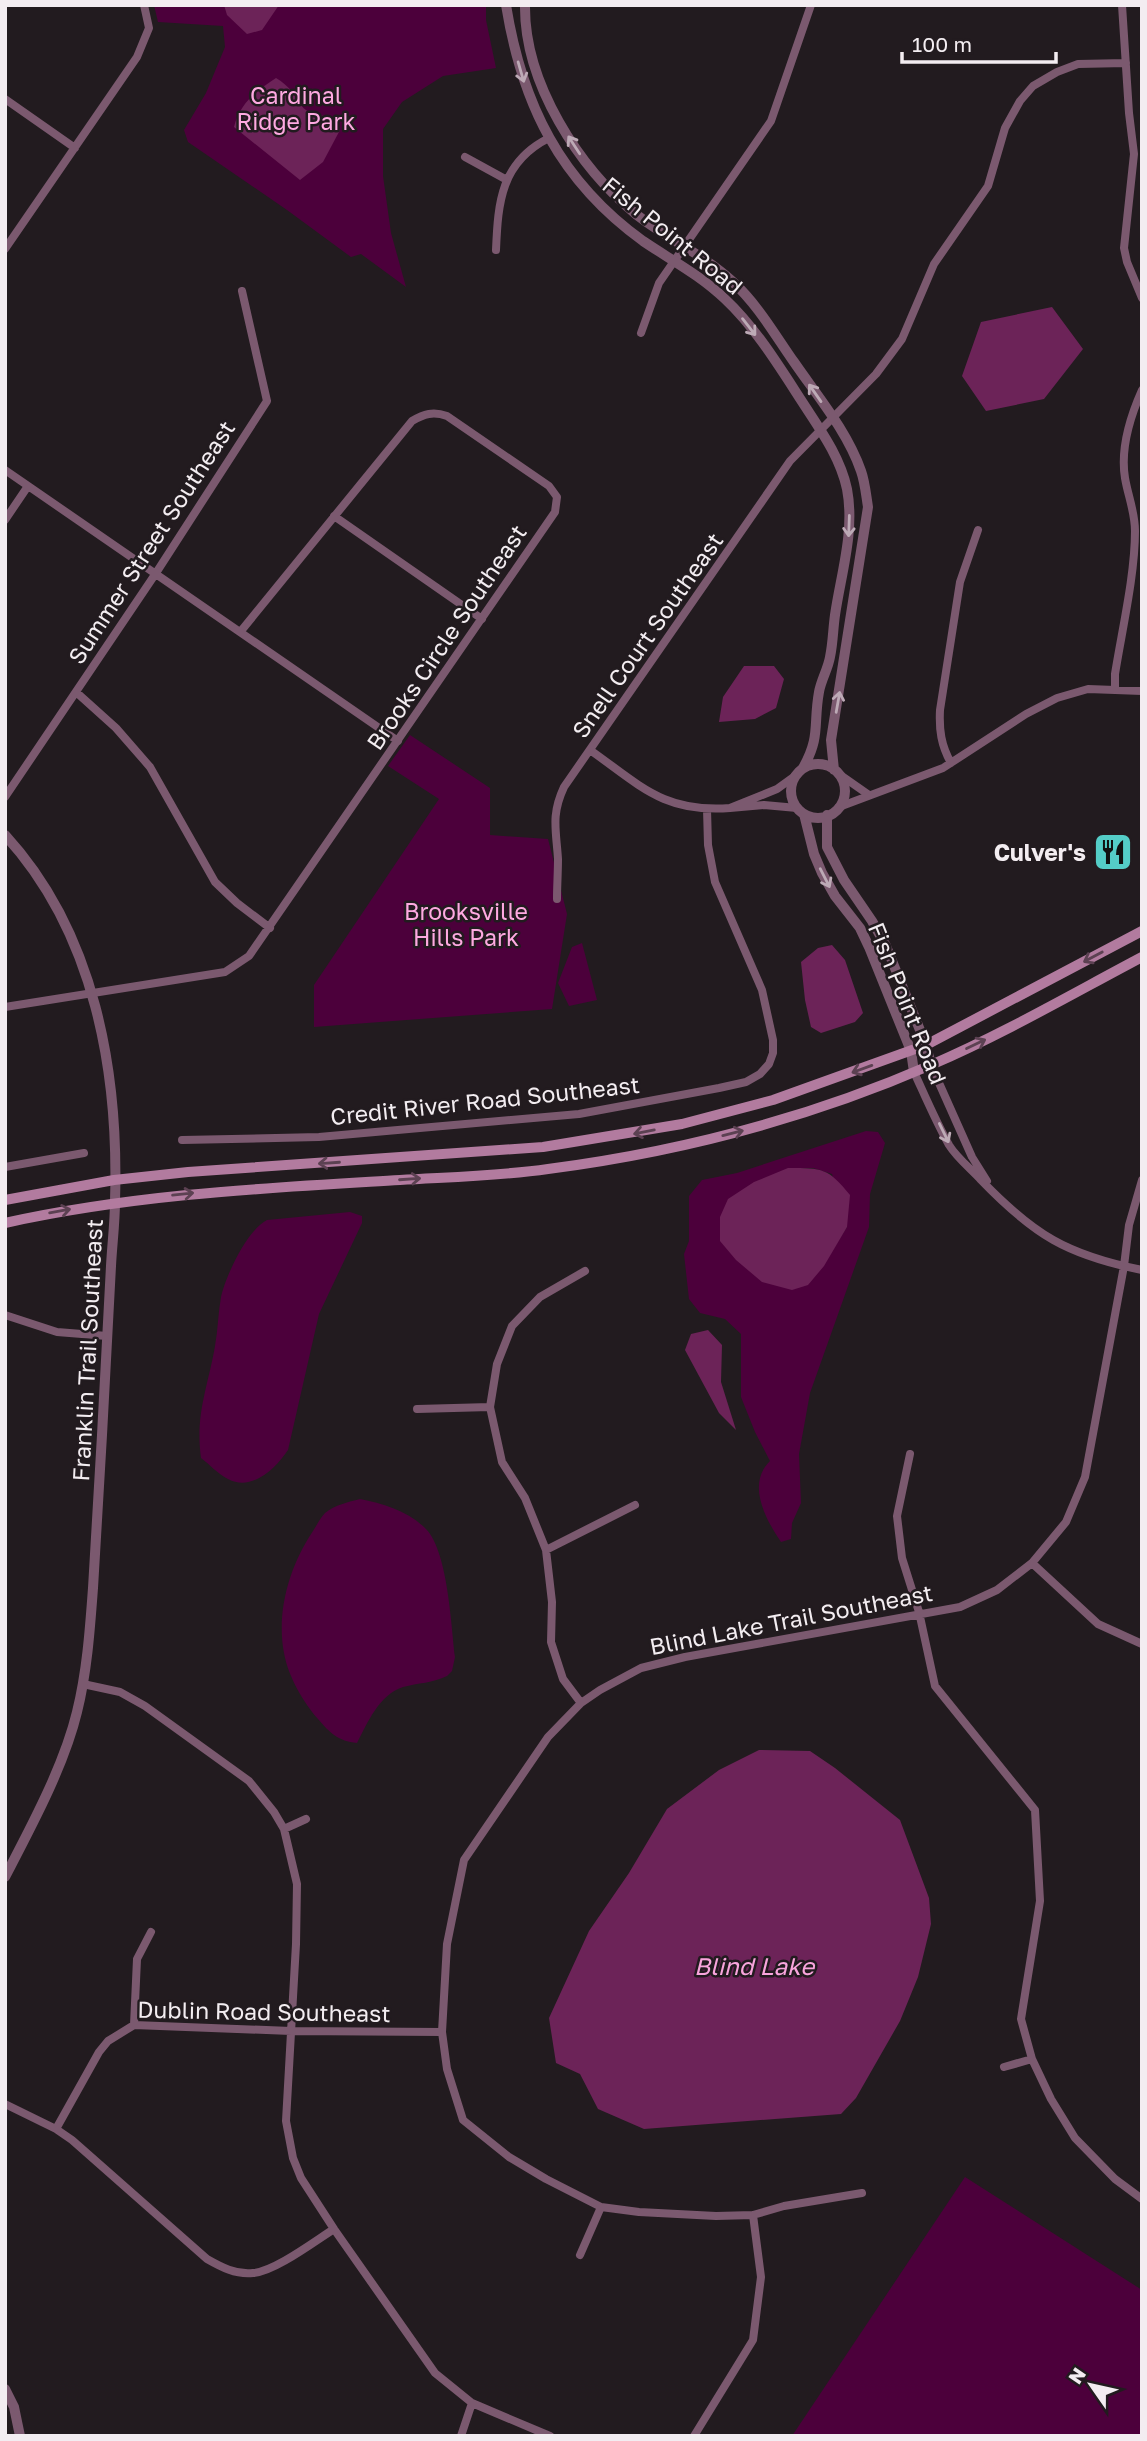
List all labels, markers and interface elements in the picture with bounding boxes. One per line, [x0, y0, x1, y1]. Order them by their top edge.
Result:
scale bar [902, 21, 1056, 65]
text: 100 m [912, 31, 972, 57]
one-way arrow [515, 61, 528, 83]
park label: Cardinal Ridge Park [237, 81, 355, 135]
one-way arrow [566, 136, 581, 155]
street label: Fish Point Road [597, 170, 749, 300]
one-way arrow [741, 317, 756, 335]
one-way arrow [808, 383, 822, 403]
street label: Summer Street Southeast [62, 415, 240, 669]
one-way arrow [842, 514, 855, 537]
street label: Brooks Circle Southeast [360, 519, 532, 755]
street label: Snell Court Southeast [566, 527, 728, 743]
one-way arrow [832, 691, 845, 714]
restaurant icon: Culver's [1092, 831, 1134, 873]
place label: Culver's [994, 838, 1086, 866]
one-way arrow [818, 868, 832, 888]
park label: Brooksville Hills Park [404, 897, 528, 951]
street label: Fish Point Road [863, 918, 953, 1088]
one-way arrow [1083, 950, 1103, 964]
one-way arrow [965, 1037, 986, 1050]
one-way arrow [852, 1064, 874, 1076]
street label: Credit River Road Southeast [329, 1070, 641, 1130]
one-way arrow [937, 1123, 951, 1143]
one-way arrow [633, 1125, 656, 1139]
one-way arrow [721, 1126, 743, 1139]
one-way arrow [318, 1157, 340, 1170]
one-way arrow [398, 1172, 421, 1185]
one-way arrow [171, 1187, 194, 1200]
one-way arrow [48, 1204, 71, 1217]
street label: Franklin Trail Southeast [66, 1218, 108, 1482]
street label: Blind Lake Trail Southeast [647, 1578, 935, 1660]
water label: Blind Lake [694, 1951, 816, 1980]
street label: Dublin Road Southeast [137, 1995, 391, 2027]
north arrow [1056, 2350, 1126, 2420]
text: N [1063, 2363, 1090, 2388]

